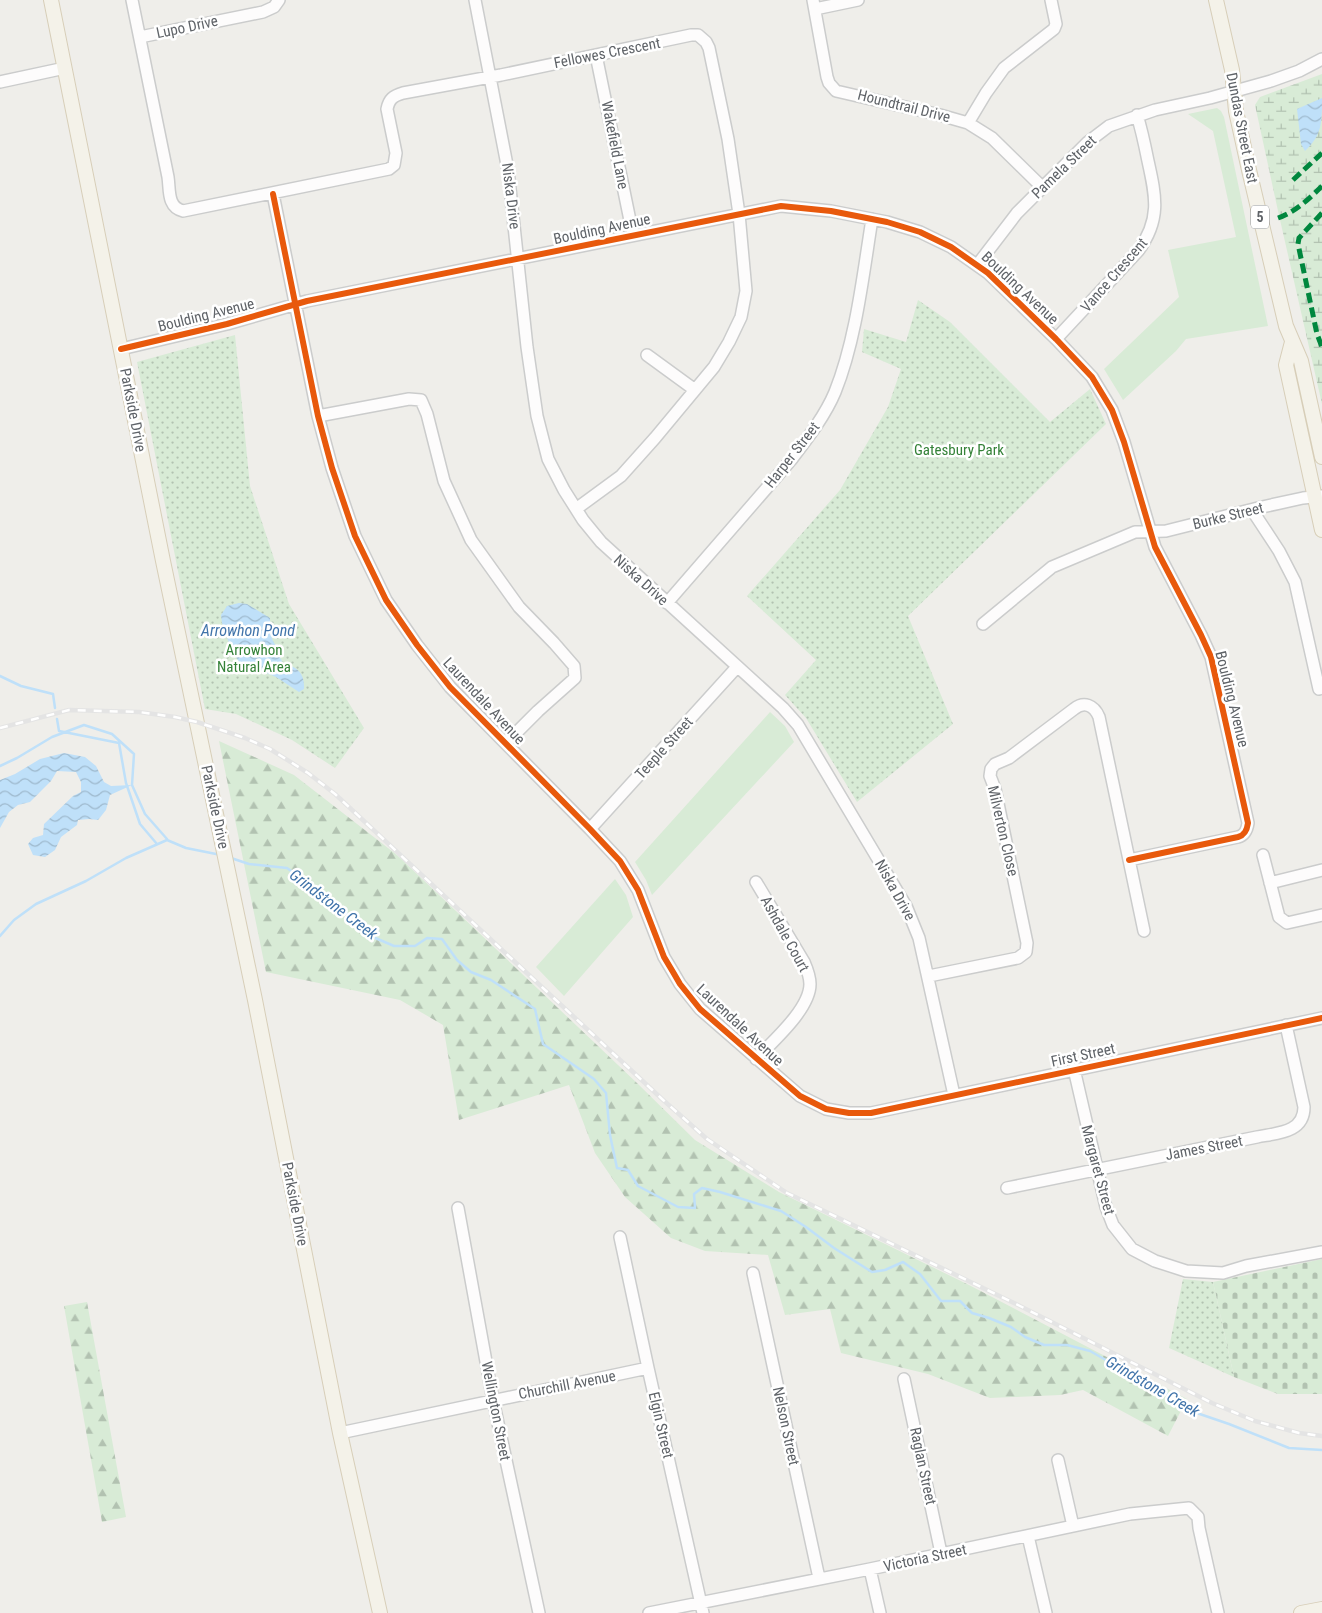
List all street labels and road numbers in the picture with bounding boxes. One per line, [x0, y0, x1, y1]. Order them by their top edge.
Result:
street label: Lupo Drive [155, 12, 219, 42]
street label: Fellowes Crescent [552, 34, 662, 72]
street label: Dundas Street East [1222, 71, 1262, 185]
street label: Houndtrail Drive [856, 86, 952, 126]
street label: Wakefield Lane [598, 99, 632, 191]
street label: Pamela Street [1028, 132, 1100, 202]
street label: Niska Drive [498, 162, 524, 230]
road number: 5 [1251, 206, 1269, 228]
street label: Boulding Avenue [552, 210, 652, 248]
street label: Vance Crescent [1077, 234, 1151, 316]
street label: Boulding Avenue [978, 248, 1062, 328]
street label: Boulding Avenue [156, 294, 256, 336]
street label: Parkside Drive [116, 367, 150, 453]
street label: Harper Street [761, 418, 823, 492]
street label: Burke Street [1191, 499, 1265, 533]
street label: Niska Drive [610, 551, 672, 609]
street label: Boulding Avenue [1211, 649, 1253, 749]
street label: Laurendale Avenue [439, 654, 529, 748]
street label: Teeple Street [631, 713, 697, 783]
street label: Parkside Drive [197, 764, 233, 850]
street label: Milverton Close [984, 784, 1022, 878]
street label: Niska Drive [871, 856, 919, 924]
street label: Ashdale Court [757, 893, 813, 975]
street label: Laurendale Avenue [693, 980, 787, 1070]
street label: First Street [1049, 1039, 1117, 1071]
street label: Margaret Street [1077, 1123, 1119, 1217]
street label: James Street [1164, 1132, 1244, 1164]
street label: Parkside Drive [278, 1161, 312, 1247]
street label: Wellington Street [478, 1360, 514, 1462]
street label: Churchill Avenue [517, 1367, 617, 1403]
street label: Nelson Street [769, 1385, 803, 1467]
street label: Elgin Street [645, 1390, 677, 1460]
street label: Raglan Street [906, 1425, 940, 1507]
street label: Victoria Street [882, 1540, 968, 1576]

